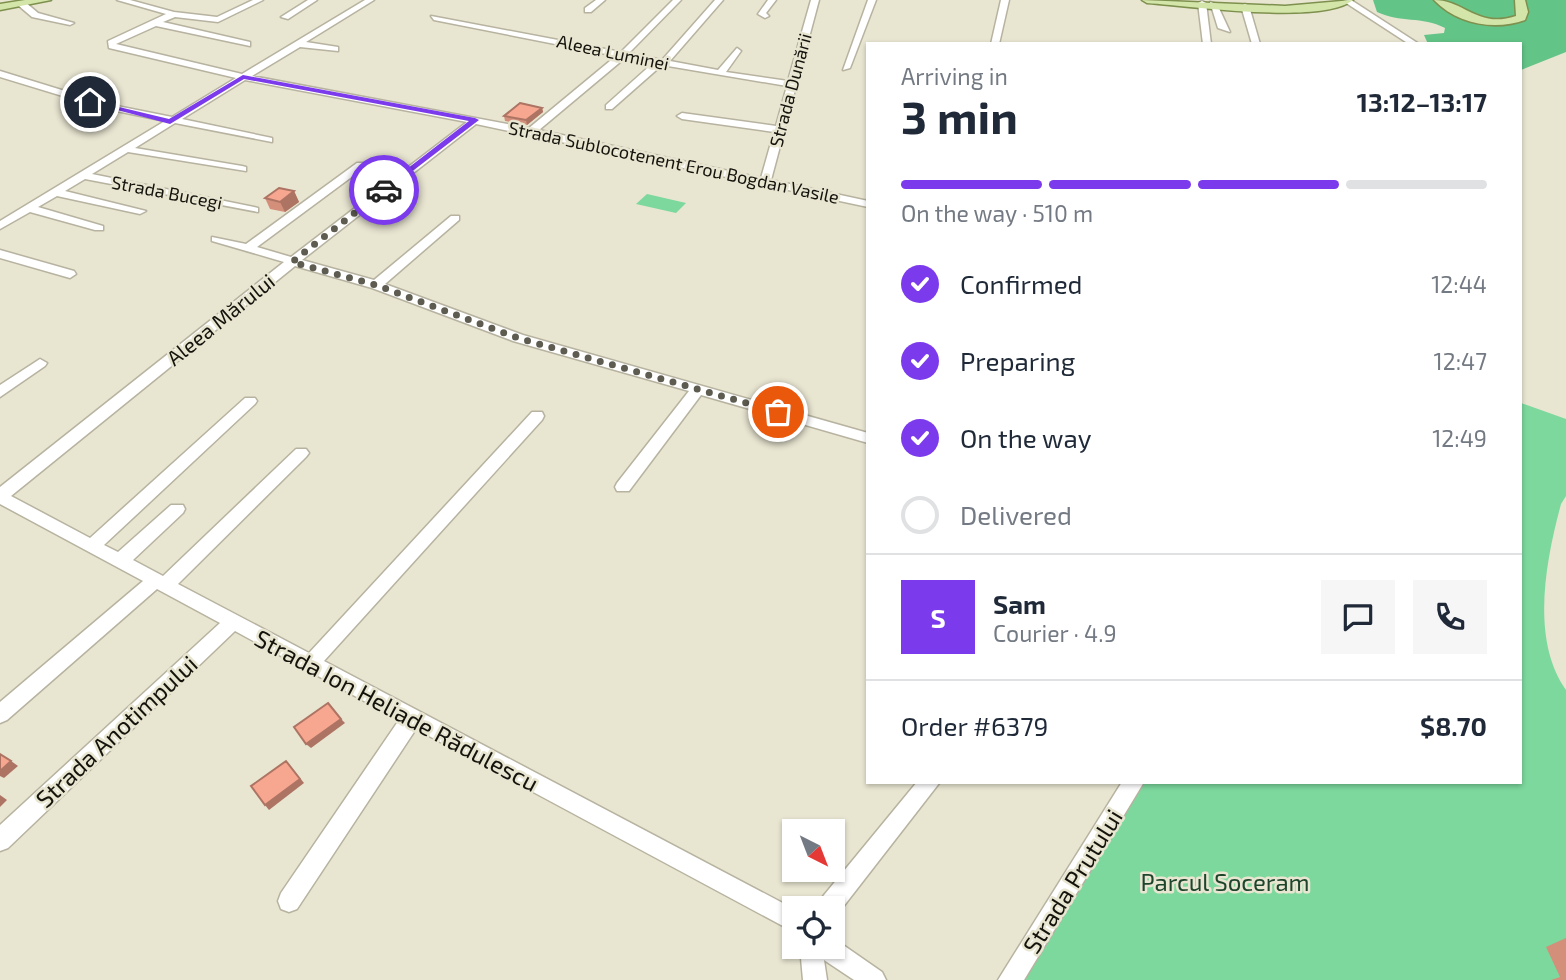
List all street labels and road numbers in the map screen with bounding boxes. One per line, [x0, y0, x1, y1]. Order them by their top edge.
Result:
street label: Aleea Luminei [555, 29, 671, 75]
street label: Strada Dunării [764, 31, 816, 149]
street label: Strada Sublocotenent Erou Bogdan Vasile [507, 116, 841, 208]
street label: Strada Bucegi [110, 170, 224, 214]
street label: Aleea Mărului [161, 268, 279, 370]
street label: Strada Ion Heliade Rădulescu [250, 623, 544, 797]
street label: Strada Anotimpului [29, 649, 203, 813]
street label: Strada Prutului [1016, 804, 1128, 958]

